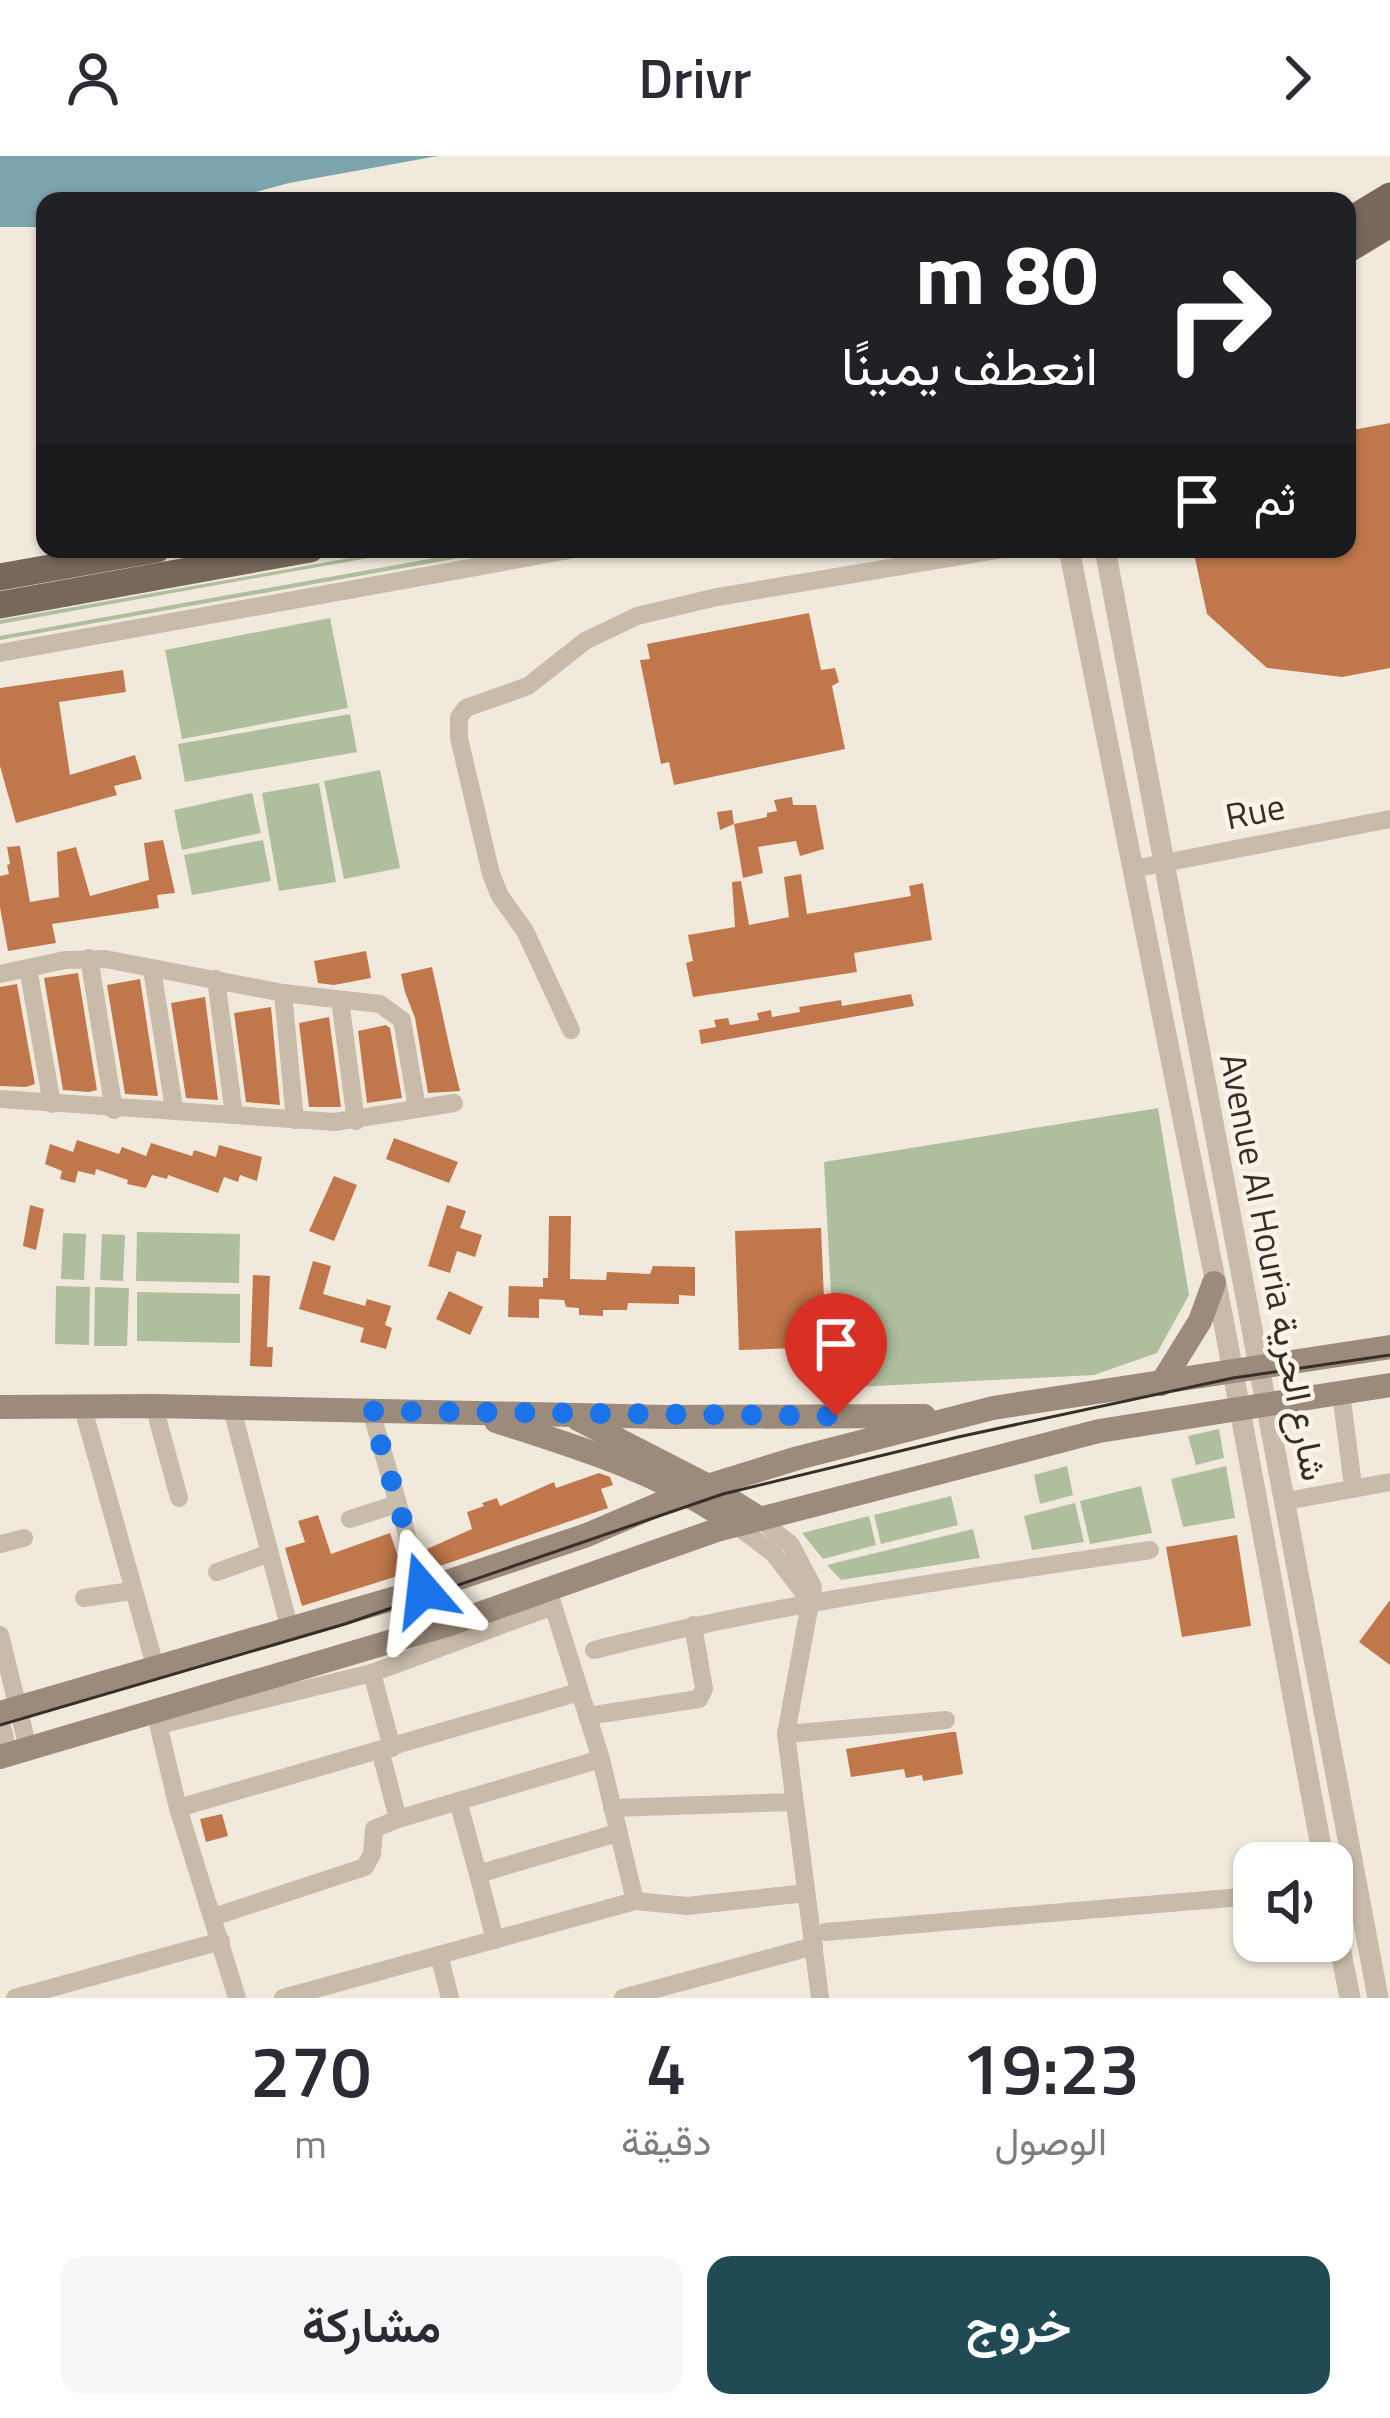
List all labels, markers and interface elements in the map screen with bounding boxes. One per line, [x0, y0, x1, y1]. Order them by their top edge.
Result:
text: Drivr [638, 37, 752, 119]
icon: person [60, 45, 126, 111]
icon: forward [1264, 45, 1330, 111]
text: 80 m [915, 209, 1098, 337]
icon: right [1140, 240, 1296, 396]
text: انعطف يمينًا [841, 324, 1098, 406]
text: ثم [1254, 464, 1296, 532]
icon: arrive [1164, 468, 1230, 534]
street label: Rue [1221, 778, 1289, 843]
street label: Avenue Al Houria شارع الحرية [1206, 1049, 1343, 1485]
pin [785, 1293, 887, 1416]
icon: arrive [803, 1311, 869, 1377]
position arrow [360, 1527, 486, 1653]
map controls [1233, 1842, 1353, 1962]
button: sound [1233, 1842, 1353, 1962]
text: 4 [646, 2012, 686, 2122]
text: 19:23 [961, 2012, 1140, 2122]
text: 270 [250, 2015, 371, 2125]
text: دقيقة [621, 2111, 711, 2170]
text: الوصول [994, 2111, 1107, 2170]
text: m [294, 2114, 327, 2173]
button: مشاركة [60, 2256, 683, 2394]
button: خروج [707, 2256, 1330, 2394]

